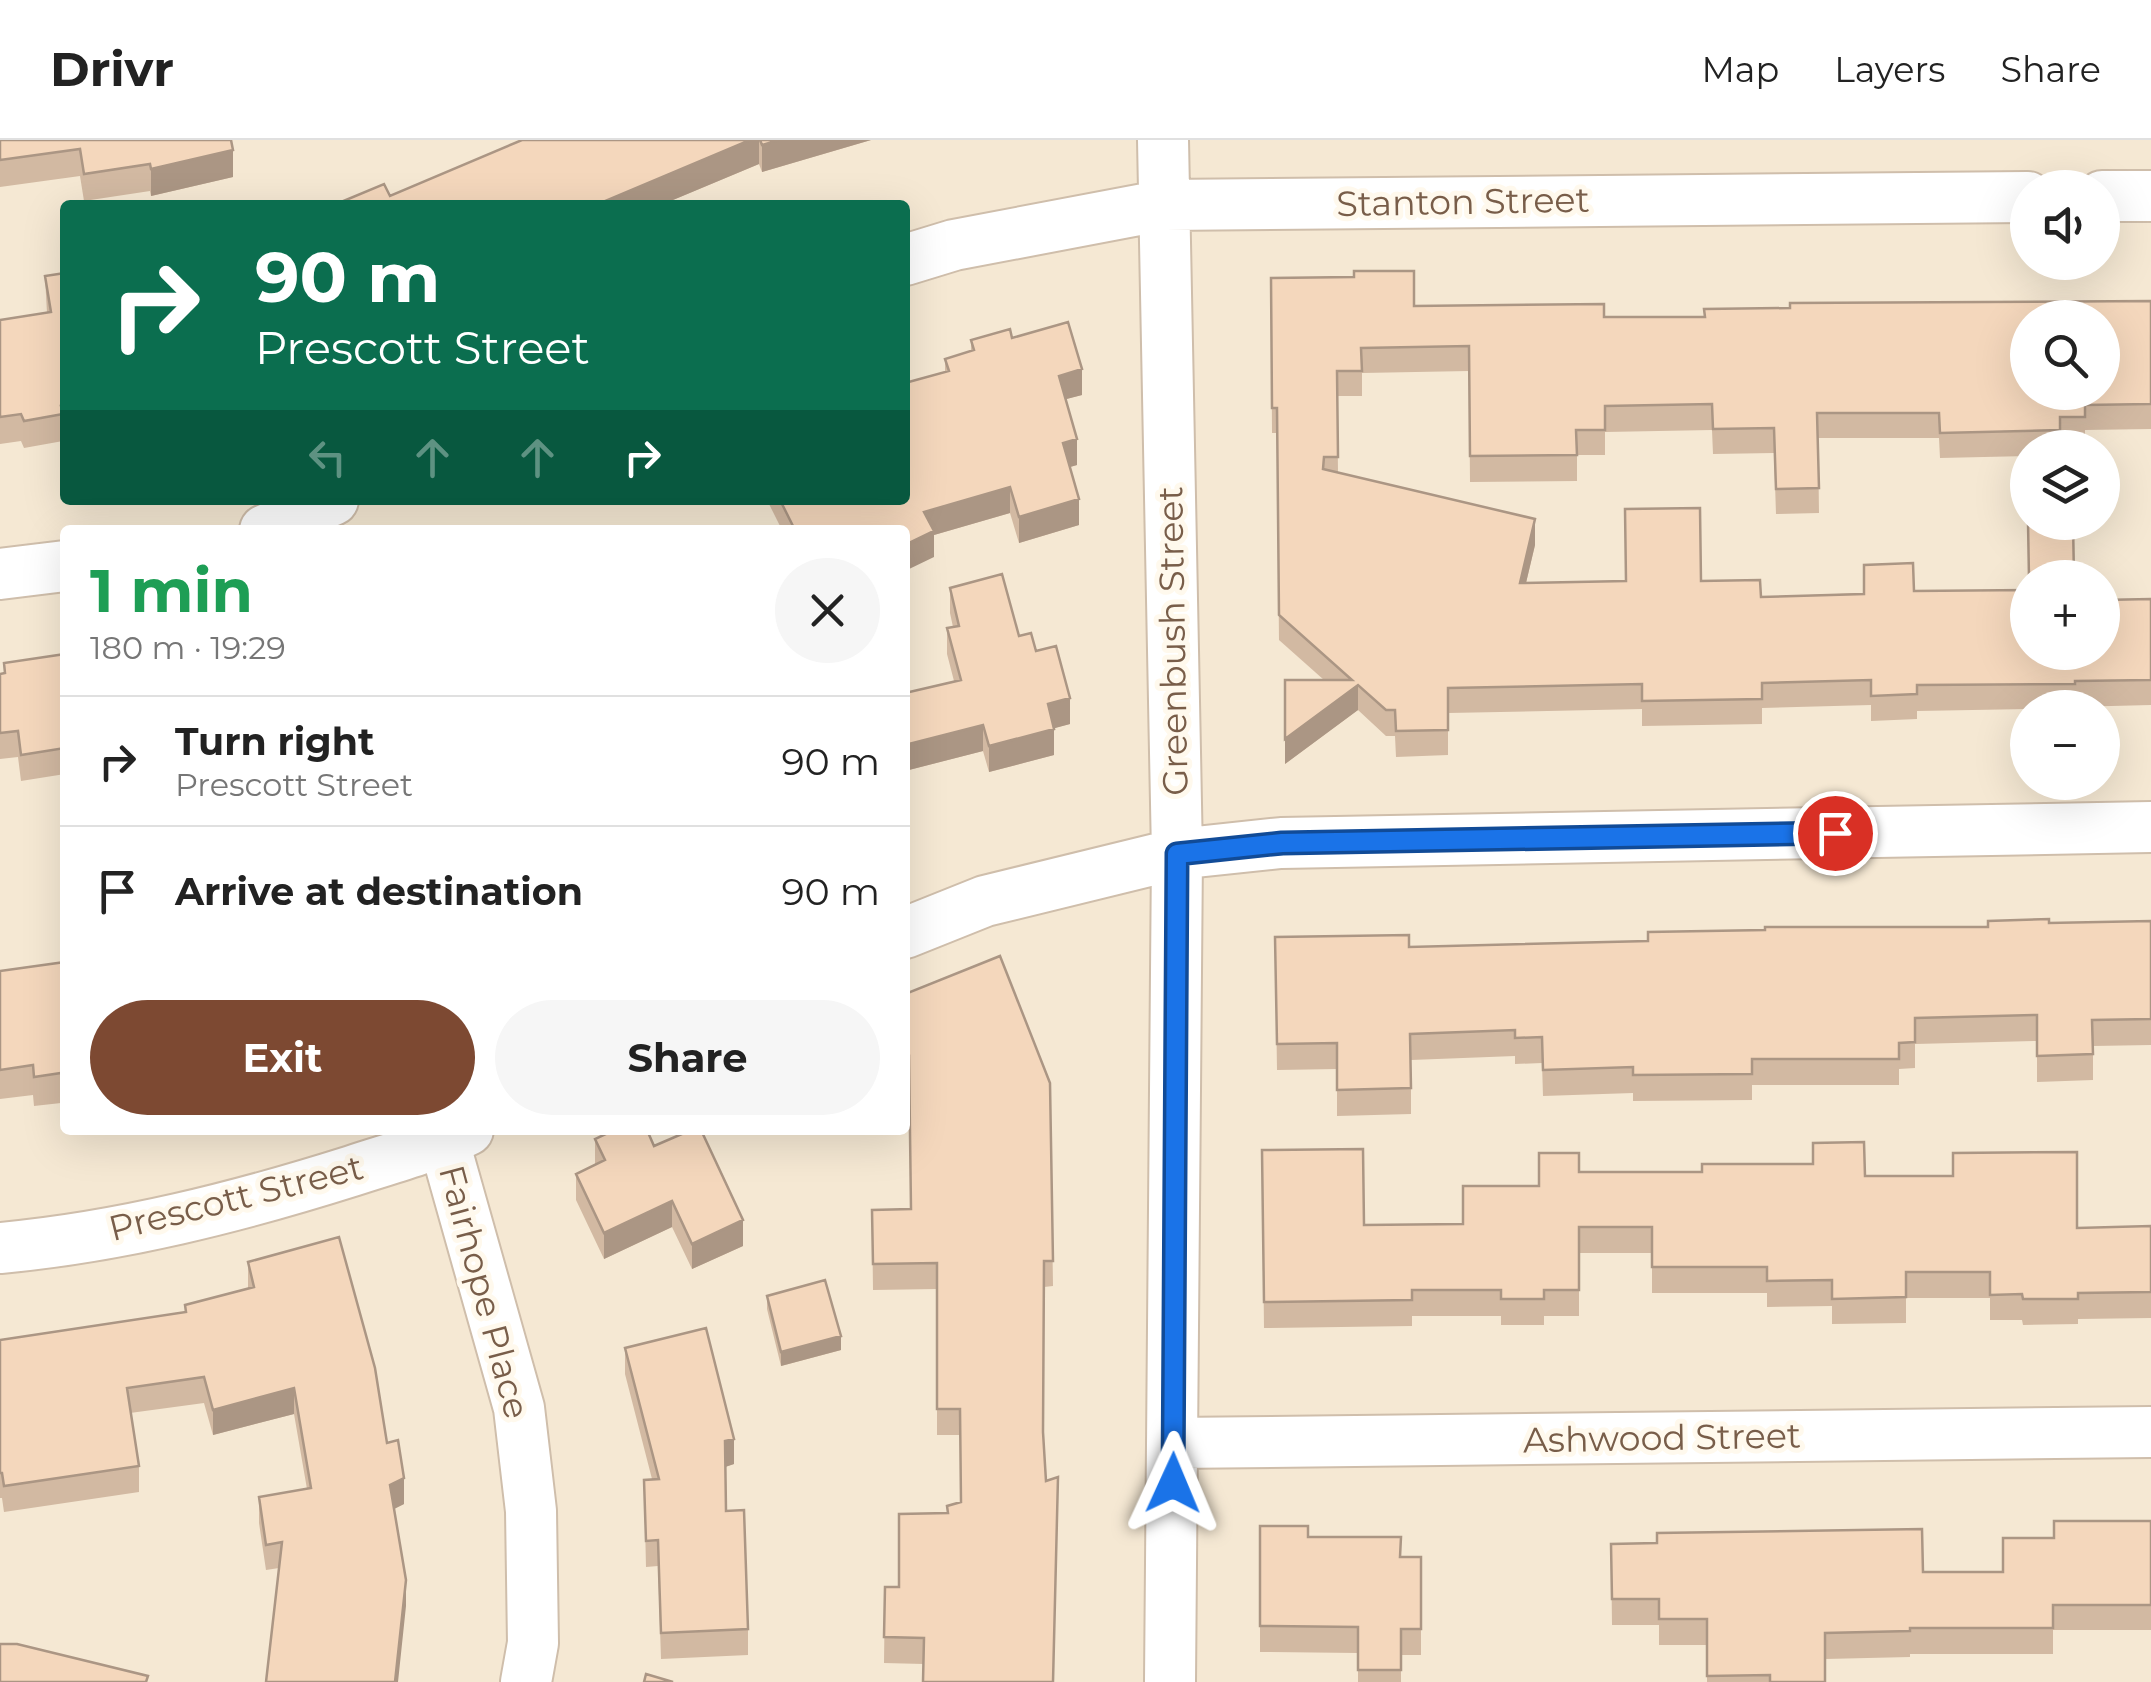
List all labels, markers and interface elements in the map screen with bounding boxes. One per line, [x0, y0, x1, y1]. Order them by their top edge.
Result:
text: Drivr [50, 40, 174, 98]
text: Map [1701, 48, 1779, 91]
text: Layers [1834, 48, 1945, 91]
text: Share [2000, 48, 2101, 91]
map controls [2010, 170, 2120, 800]
button: sound [2010, 170, 2120, 280]
street label: Stanton Street [1336, 178, 1590, 225]
text: 90 m [255, 234, 440, 320]
icon: right [90, 240, 220, 370]
button: search [2010, 300, 2120, 410]
text: Prescott Street [255, 320, 590, 375]
icon: left [300, 430, 355, 485]
icon: ahead [405, 430, 460, 485]
icon: ahead [510, 430, 565, 485]
icon: right [615, 430, 670, 485]
button: layers [2010, 430, 2120, 540]
street label: Greenbush Street [1148, 486, 1197, 796]
text: 1 min [90, 554, 253, 627]
button: close [775, 558, 880, 663]
button: + [2010, 560, 2120, 670]
text: 180 m · 19:29 [90, 628, 286, 667]
button: − [2010, 690, 2120, 800]
text: Turn right [175, 718, 374, 765]
icon: right [90, 734, 145, 789]
text: 90 m [781, 738, 880, 785]
text: Prescott Street [175, 765, 413, 804]
pin [1793, 791, 1878, 876]
icon: arrive [1808, 806, 1863, 861]
icon: arrive [90, 864, 145, 919]
text: Arrive at destination [175, 868, 583, 915]
text: 90 m [781, 868, 880, 915]
button: Exit [90, 1000, 475, 1115]
button: Share [495, 1000, 880, 1115]
street label: Prescott Street [104, 1145, 367, 1250]
street label: Fairhope Place [430, 1160, 539, 1423]
street label: Ashwood Street [1523, 1414, 1801, 1461]
position arrow [1121, 1431, 1225, 1535]

